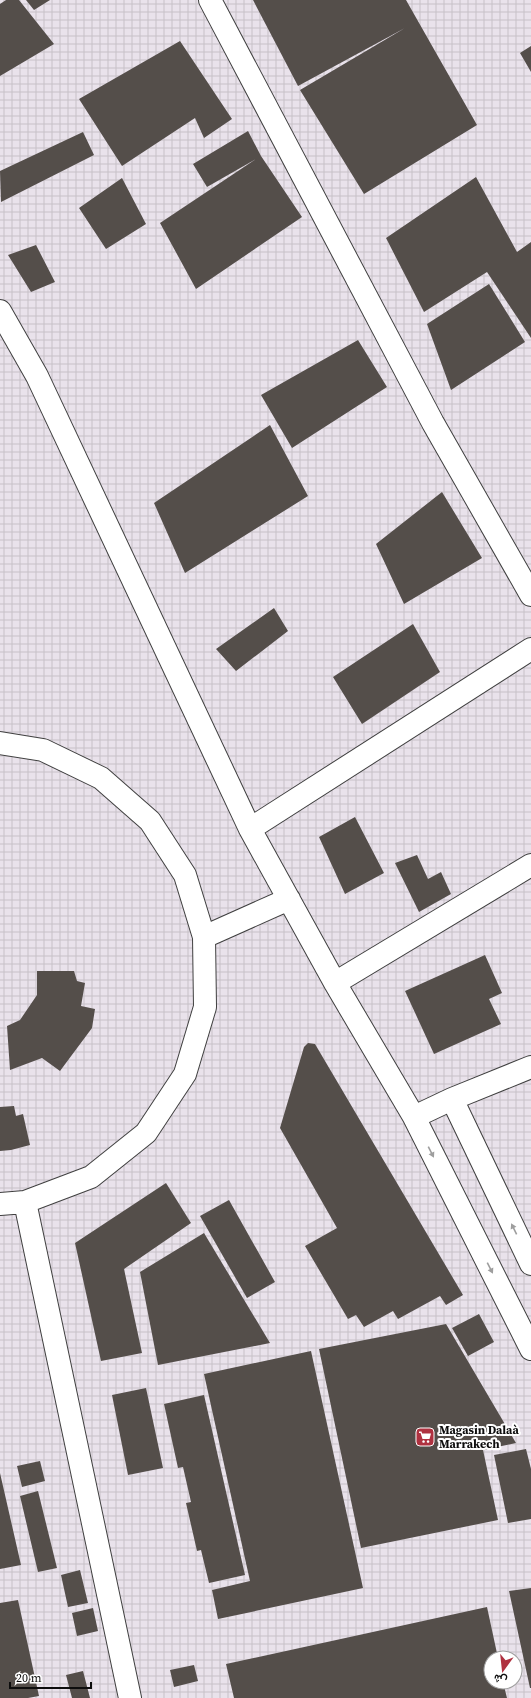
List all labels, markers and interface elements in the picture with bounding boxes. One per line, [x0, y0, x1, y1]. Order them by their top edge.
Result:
one-way arrow [428, 1146, 434, 1157]
one-way arrow [511, 1223, 517, 1234]
one-way arrow [487, 1262, 493, 1273]
place label: Magasin Dalaà Marrakech [439, 1422, 519, 1452]
supermarket icon: Magasin Dalaà Marrakech [414, 1426, 436, 1448]
north arrow [483, 1650, 523, 1690]
scale bar [10, 1664, 91, 1690]
text: 20 m [16, 1670, 42, 1686]
text: ش [492, 1670, 509, 1688]

